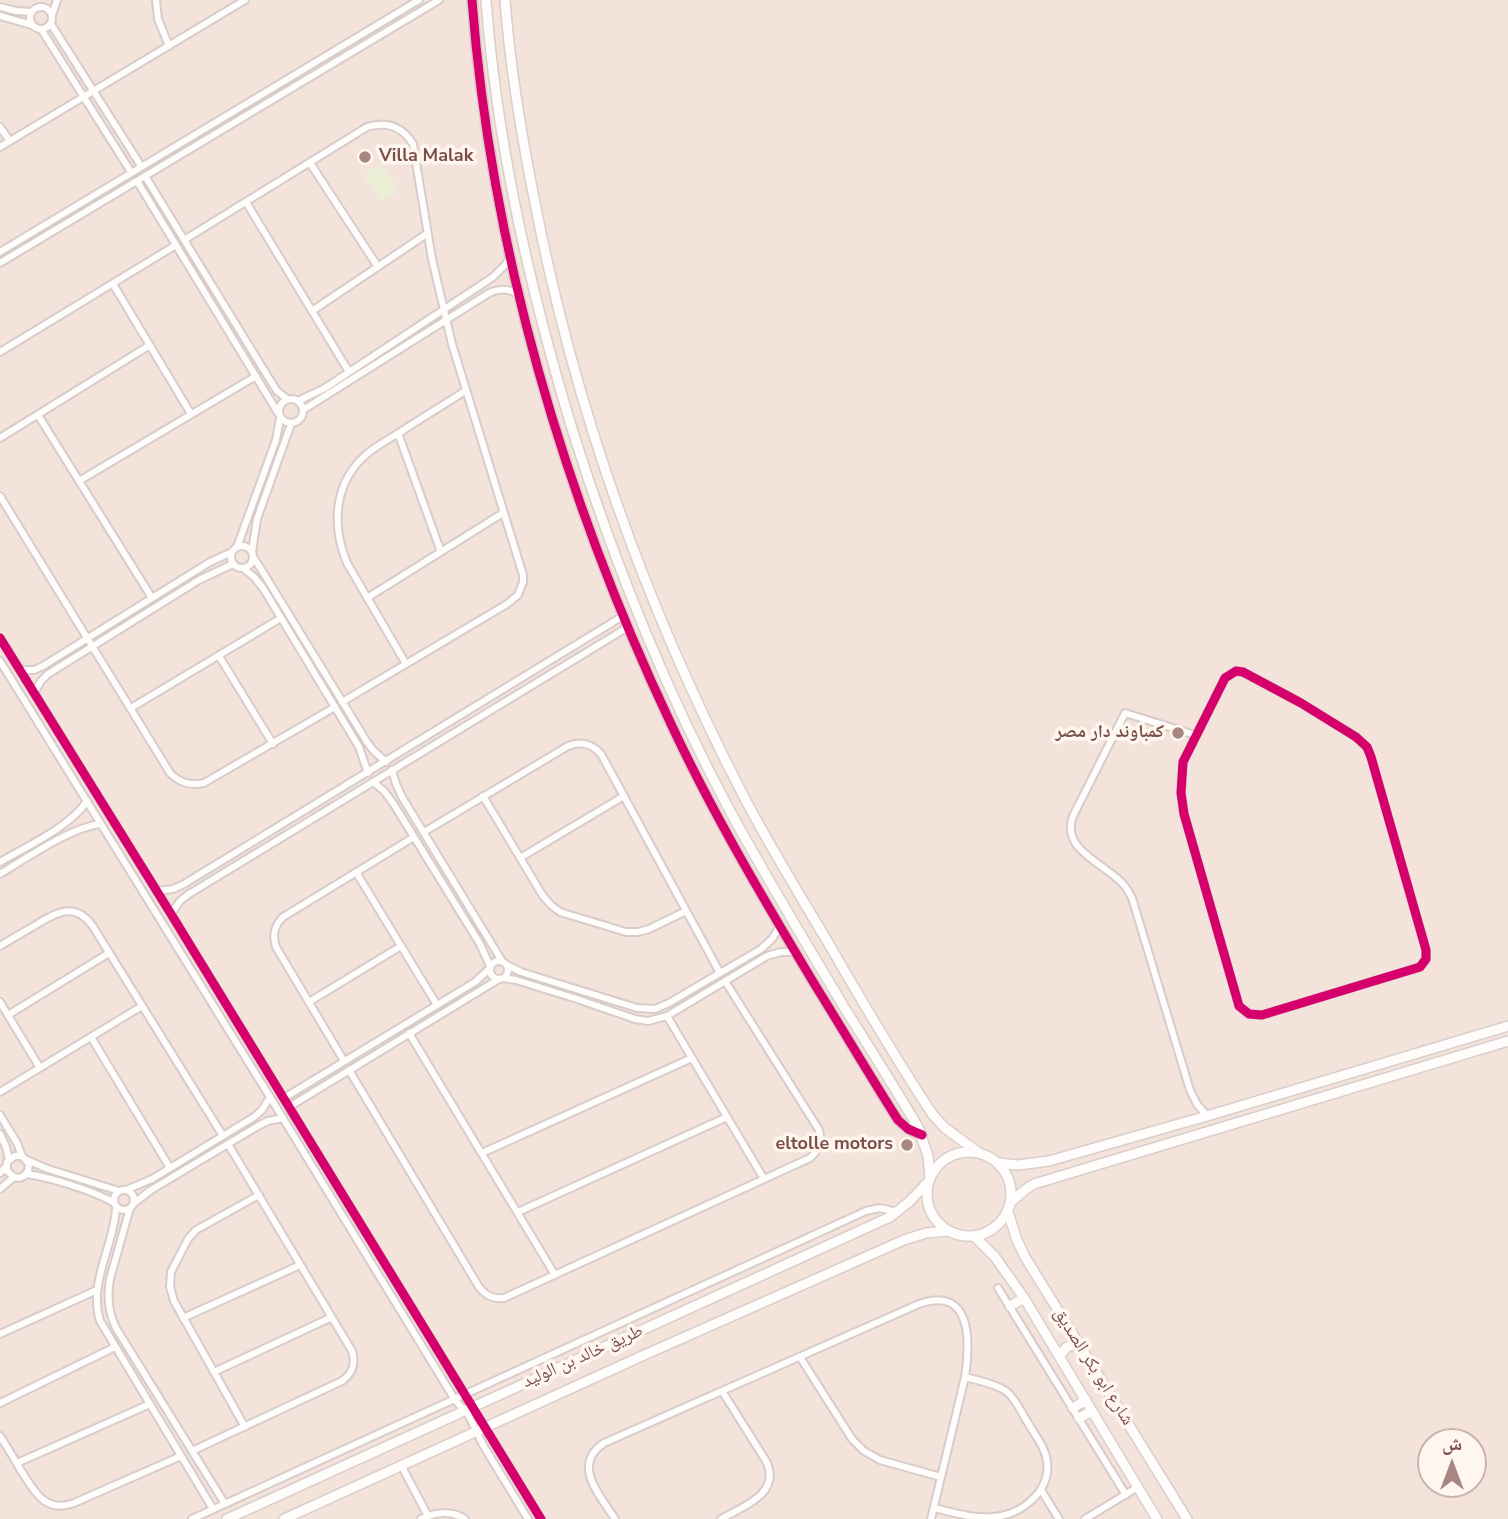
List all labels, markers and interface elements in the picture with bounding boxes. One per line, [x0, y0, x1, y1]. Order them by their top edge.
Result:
place label: Villa Malak [379, 146, 473, 168]
marker: Villa Malak [357, 149, 373, 165]
place label: كمباوند دار مصر [1055, 722, 1164, 744]
marker: كمباوند دار مصر [1170, 725, 1186, 741]
place label: eltolle motors [776, 1134, 893, 1156]
marker: eltolle motors [899, 1137, 915, 1153]
street label: شارع ابو بكر الصديق [1048, 1304, 1138, 1430]
street label: طريق خالد بن الوليد [519, 1321, 647, 1393]
north arrow [1417, 1428, 1487, 1498]
text: ش [1442, 1431, 1462, 1457]

